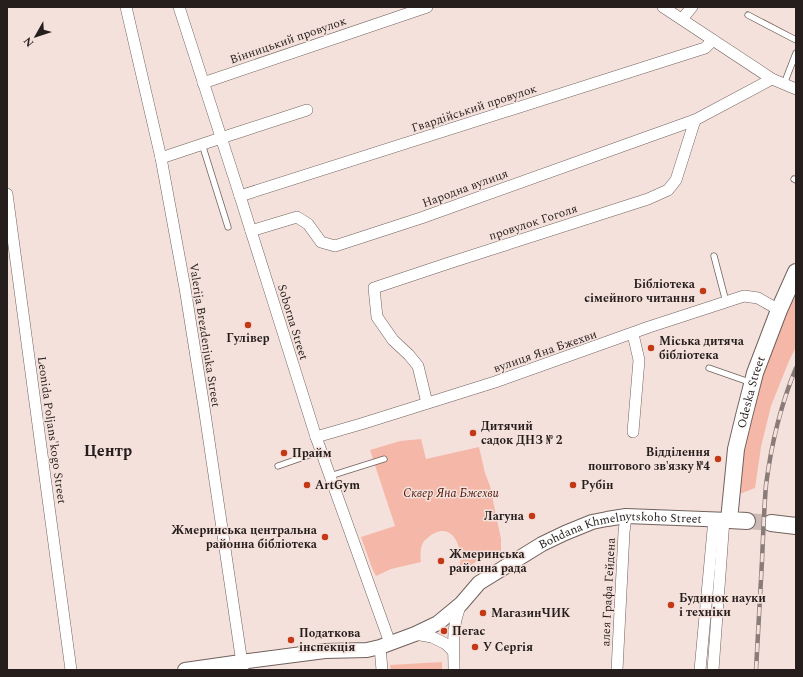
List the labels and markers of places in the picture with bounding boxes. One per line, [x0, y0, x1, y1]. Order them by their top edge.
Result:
place label: Бібліотека сімейного читання [584, 275, 696, 308]
marker: Бібліотека сімейного читання [698, 286, 708, 296]
marker: Гулівер [243, 320, 253, 330]
place label: Гулівер [226, 329, 270, 348]
place label: Міська дитяча бібліотека [659, 332, 745, 365]
marker: Міська дитяча бібліотека [646, 343, 656, 353]
place label: Дитячий садок ДНЗ № 2 [481, 417, 563, 450]
marker: Дитячий садок ДНЗ № 2 [468, 428, 478, 438]
place label: Відділення поштового зв'язку №4 [588, 443, 710, 476]
place label: Прайм [292, 444, 332, 463]
marker: Прайм [279, 448, 289, 458]
marker: Відділення поштового зв'язку №4 [713, 454, 723, 464]
place label: ArtGym [315, 476, 360, 495]
place label: Рубін [581, 476, 614, 495]
marker: ArtGym [302, 480, 312, 490]
marker: Рубін [568, 480, 578, 490]
place label: Лагуна [484, 507, 525, 526]
marker: Лагуна [527, 511, 537, 521]
place label: Жмеринська центральна районна бібліотека [171, 521, 318, 554]
marker: Жмеринська центральна районна бібліотека [320, 532, 330, 542]
place label: Жмеринська районна рада [449, 545, 528, 578]
marker: Жмеринська районна рада [436, 556, 446, 566]
place label: Будинок науки і техніки [679, 589, 766, 622]
marker: Будинок науки і техніки [666, 600, 676, 610]
place label: МагазинЧИК [491, 604, 571, 623]
marker: МагазинЧИК [478, 608, 488, 618]
place label: Пегас [452, 622, 485, 641]
place label: Податкова інспекція [299, 624, 361, 657]
marker: Пегас [439, 626, 449, 636]
marker: Податкова інспекція [286, 635, 296, 645]
place label: У Сергія [483, 638, 533, 657]
marker: У Сергія [470, 642, 480, 652]

